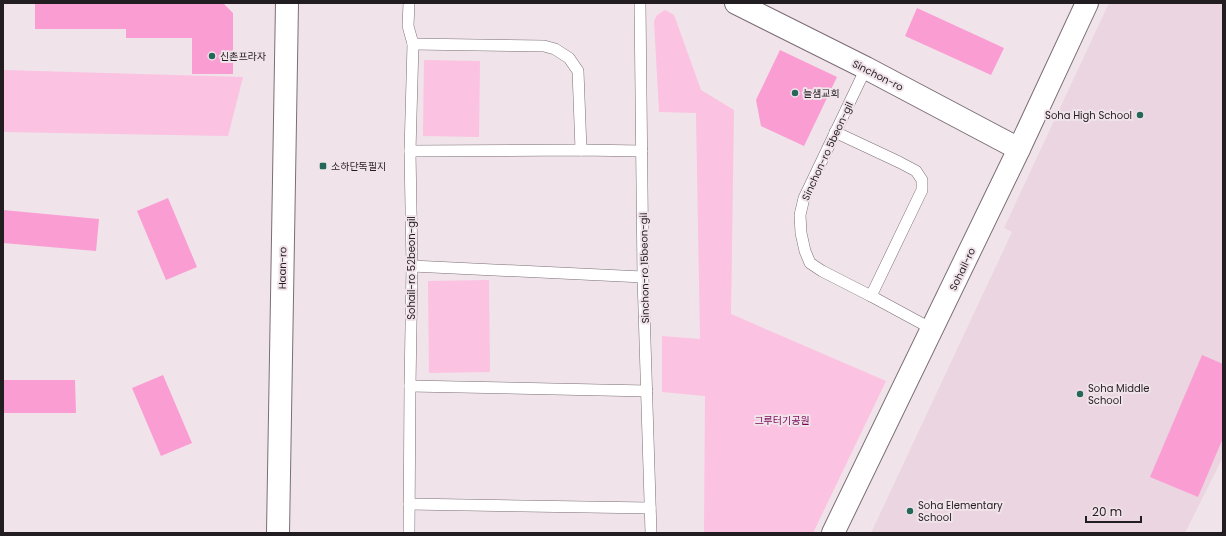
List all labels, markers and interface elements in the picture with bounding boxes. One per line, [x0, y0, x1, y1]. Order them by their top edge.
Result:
place label: 신촌프라자 [220, 49, 267, 64]
marker: 신촌프라자 [207, 51, 217, 61]
street label: Sinchon-ro [850, 56, 906, 95]
place label: 늘샘교회 [803, 86, 840, 101]
marker: 늘샘교회 [790, 88, 800, 98]
street label: Sinchon-ro 5beon-gil [798, 99, 857, 203]
place label: Soha High School [1045, 108, 1132, 123]
marker: Soha High School [1135, 110, 1145, 120]
place label: 소하단독필지 [331, 159, 386, 174]
marker: 소하단독필지 [318, 161, 328, 171]
street label: Sinchon-ro 15beon-gil [636, 212, 653, 323]
street label: Sohail-ro 52beon-gil [404, 216, 419, 320]
street label: Sohail-ro [946, 245, 979, 293]
street label: Haan-ro [275, 247, 290, 289]
place label: Soha Middle School [1088, 381, 1149, 408]
marker: Soha Middle School [1075, 389, 1085, 399]
park label: 그루터기공원 [754, 413, 810, 428]
place label: Soha Elementary School [918, 498, 1003, 525]
scale bar [1086, 498, 1141, 524]
text: 20 m [1092, 503, 1122, 520]
marker: Soha Elementary School [905, 506, 915, 516]

